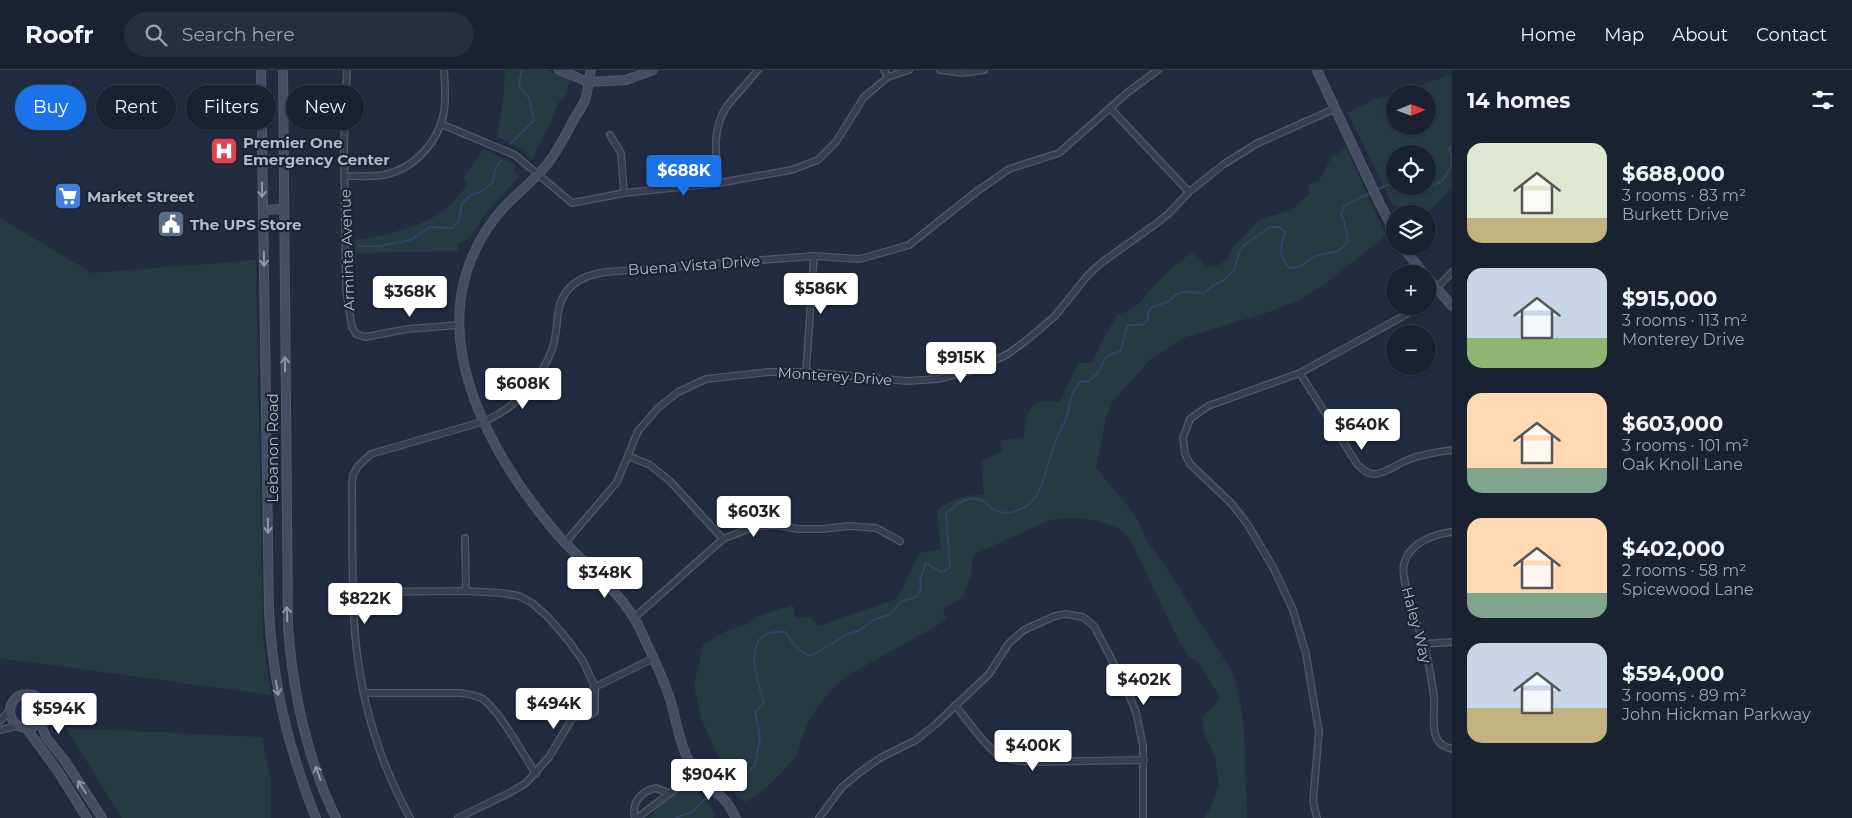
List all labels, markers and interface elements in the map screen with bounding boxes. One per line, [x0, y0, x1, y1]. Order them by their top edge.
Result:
search box [124, 12, 474, 57]
text: Roofr [25, 20, 94, 49]
icon: search [142, 21, 170, 49]
text: Search here [182, 23, 295, 46]
text: Home [1520, 24, 1576, 46]
text: Map [1604, 24, 1644, 46]
text: About [1672, 24, 1728, 46]
text: Contact [1756, 24, 1827, 46]
chip: Buy [15, 85, 86, 130]
chip: Rent [96, 85, 176, 130]
chip: Filters [186, 85, 276, 130]
chip: New [286, 85, 364, 130]
north arrow [1386, 85, 1436, 135]
map controls [1386, 85, 1436, 375]
icon: filters [1809, 86, 1837, 114]
text: 14 homes [1467, 88, 1571, 113]
place label: Premier One Emergency Center [243, 133, 390, 169]
hospital icon: Premier One Emergency Center [209, 136, 239, 166]
button: locate [1386, 145, 1436, 195]
pin: $688K [649, 154, 719, 197]
text: $688K [657, 161, 711, 180]
text: $688,000 [1622, 161, 1725, 186]
icon: home [1507, 163, 1567, 223]
supermarket icon: Market Street [53, 181, 83, 211]
one-way arrow [258, 182, 267, 198]
text: 3 rooms · 83 m² [1622, 186, 1746, 205]
place label: Market Street [87, 187, 195, 206]
street label: Arminta Avenue [335, 189, 359, 311]
button: layers [1386, 205, 1436, 255]
text: Burkett Drive [1622, 205, 1729, 224]
public building icon: The UPS Store [156, 209, 186, 239]
place label: The UPS Store [190, 215, 302, 234]
one-way arrow [259, 250, 268, 266]
street label: Buena Vista Drive [627, 251, 761, 279]
button: + [1386, 265, 1436, 315]
pin: $586K [786, 272, 856, 315]
pin: $368K [375, 276, 445, 318]
text: $586K [795, 279, 847, 298]
text: $368K [384, 282, 436, 301]
text: $915,000 [1622, 286, 1717, 311]
icon: home [1507, 288, 1567, 348]
text: 3 rooms · 113 m² [1622, 311, 1747, 330]
button: − [1386, 325, 1436, 375]
text: Monterey Drive [1622, 330, 1745, 349]
pin: $915K [926, 342, 996, 384]
text: $915K [937, 348, 985, 367]
one-way arrow [280, 356, 290, 372]
street label: Monterey Drive [777, 363, 893, 389]
pin: $608K [488, 368, 558, 410]
text: $608K [496, 374, 550, 393]
street label: Lebanon Road [263, 393, 282, 503]
pin: $640K [1327, 408, 1397, 451]
text: $603,000 [1622, 411, 1723, 436]
icon: home [1507, 413, 1567, 473]
text: $640K [1335, 415, 1389, 434]
text: 3 rooms · 101 m² [1622, 436, 1749, 455]
text: Oak Knoll Lane [1622, 455, 1743, 474]
pin: $603K [719, 496, 789, 538]
text: $603K [728, 502, 780, 521]
one-way arrow [263, 518, 273, 534]
text: $402,000 [1622, 536, 1725, 561]
icon: home [1507, 538, 1567, 598]
pin: $348K [570, 556, 640, 599]
text: 2 rooms · 58 m² [1622, 561, 1746, 580]
text: $348K [578, 563, 632, 582]
text: Spicewood Lane [1622, 580, 1754, 599]
pin: $822K [330, 582, 400, 625]
street label: Haley Way [1398, 585, 1437, 666]
text: $822K [339, 589, 391, 608]
one-way arrow [283, 606, 292, 622]
text: $594,000 [1622, 661, 1724, 686]
icon: home [1507, 663, 1567, 723]
pin: $402K [1109, 664, 1179, 706]
text: $402K [1117, 670, 1171, 689]
one-way arrow [273, 680, 283, 696]
text: 3 rooms · 89 m² [1622, 686, 1747, 705]
pin: $494K [519, 688, 589, 730]
pin: $594K [24, 692, 94, 735]
text: $494K [527, 694, 581, 713]
text: $594K [33, 699, 85, 718]
text: John Hickman Parkway [1622, 705, 1811, 724]
pin: $400K [998, 730, 1068, 772]
text: $400K [1006, 736, 1060, 755]
pin: $904K [674, 758, 744, 801]
text: $904K [682, 765, 736, 784]
one-way arrow [313, 766, 322, 781]
one-way arrow [76, 781, 86, 795]

